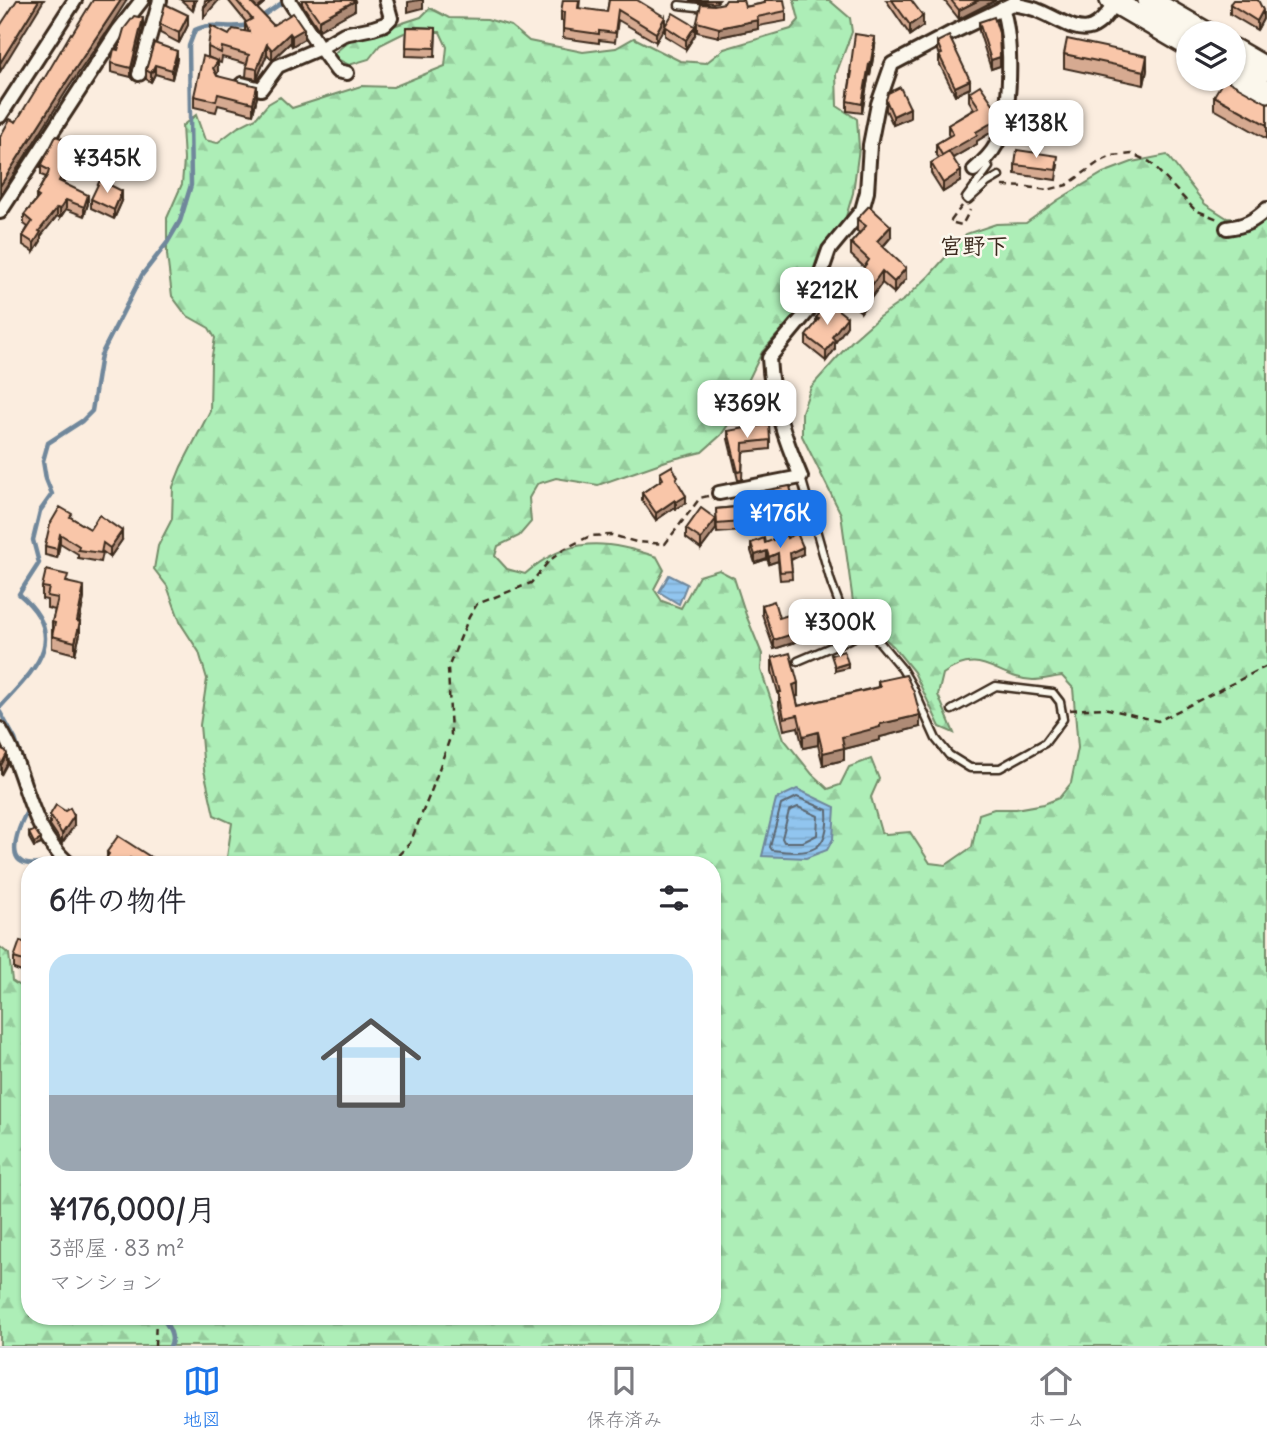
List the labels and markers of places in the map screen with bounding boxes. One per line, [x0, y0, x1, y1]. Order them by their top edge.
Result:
pin: ¥138K [987, 100, 1085, 160]
pin: ¥345K [58, 136, 156, 195]
pin: ¥212K [778, 268, 876, 327]
pin: ¥369K [698, 380, 796, 440]
pin: ¥176K [731, 490, 829, 550]
pin: ¥300K [791, 600, 889, 659]

